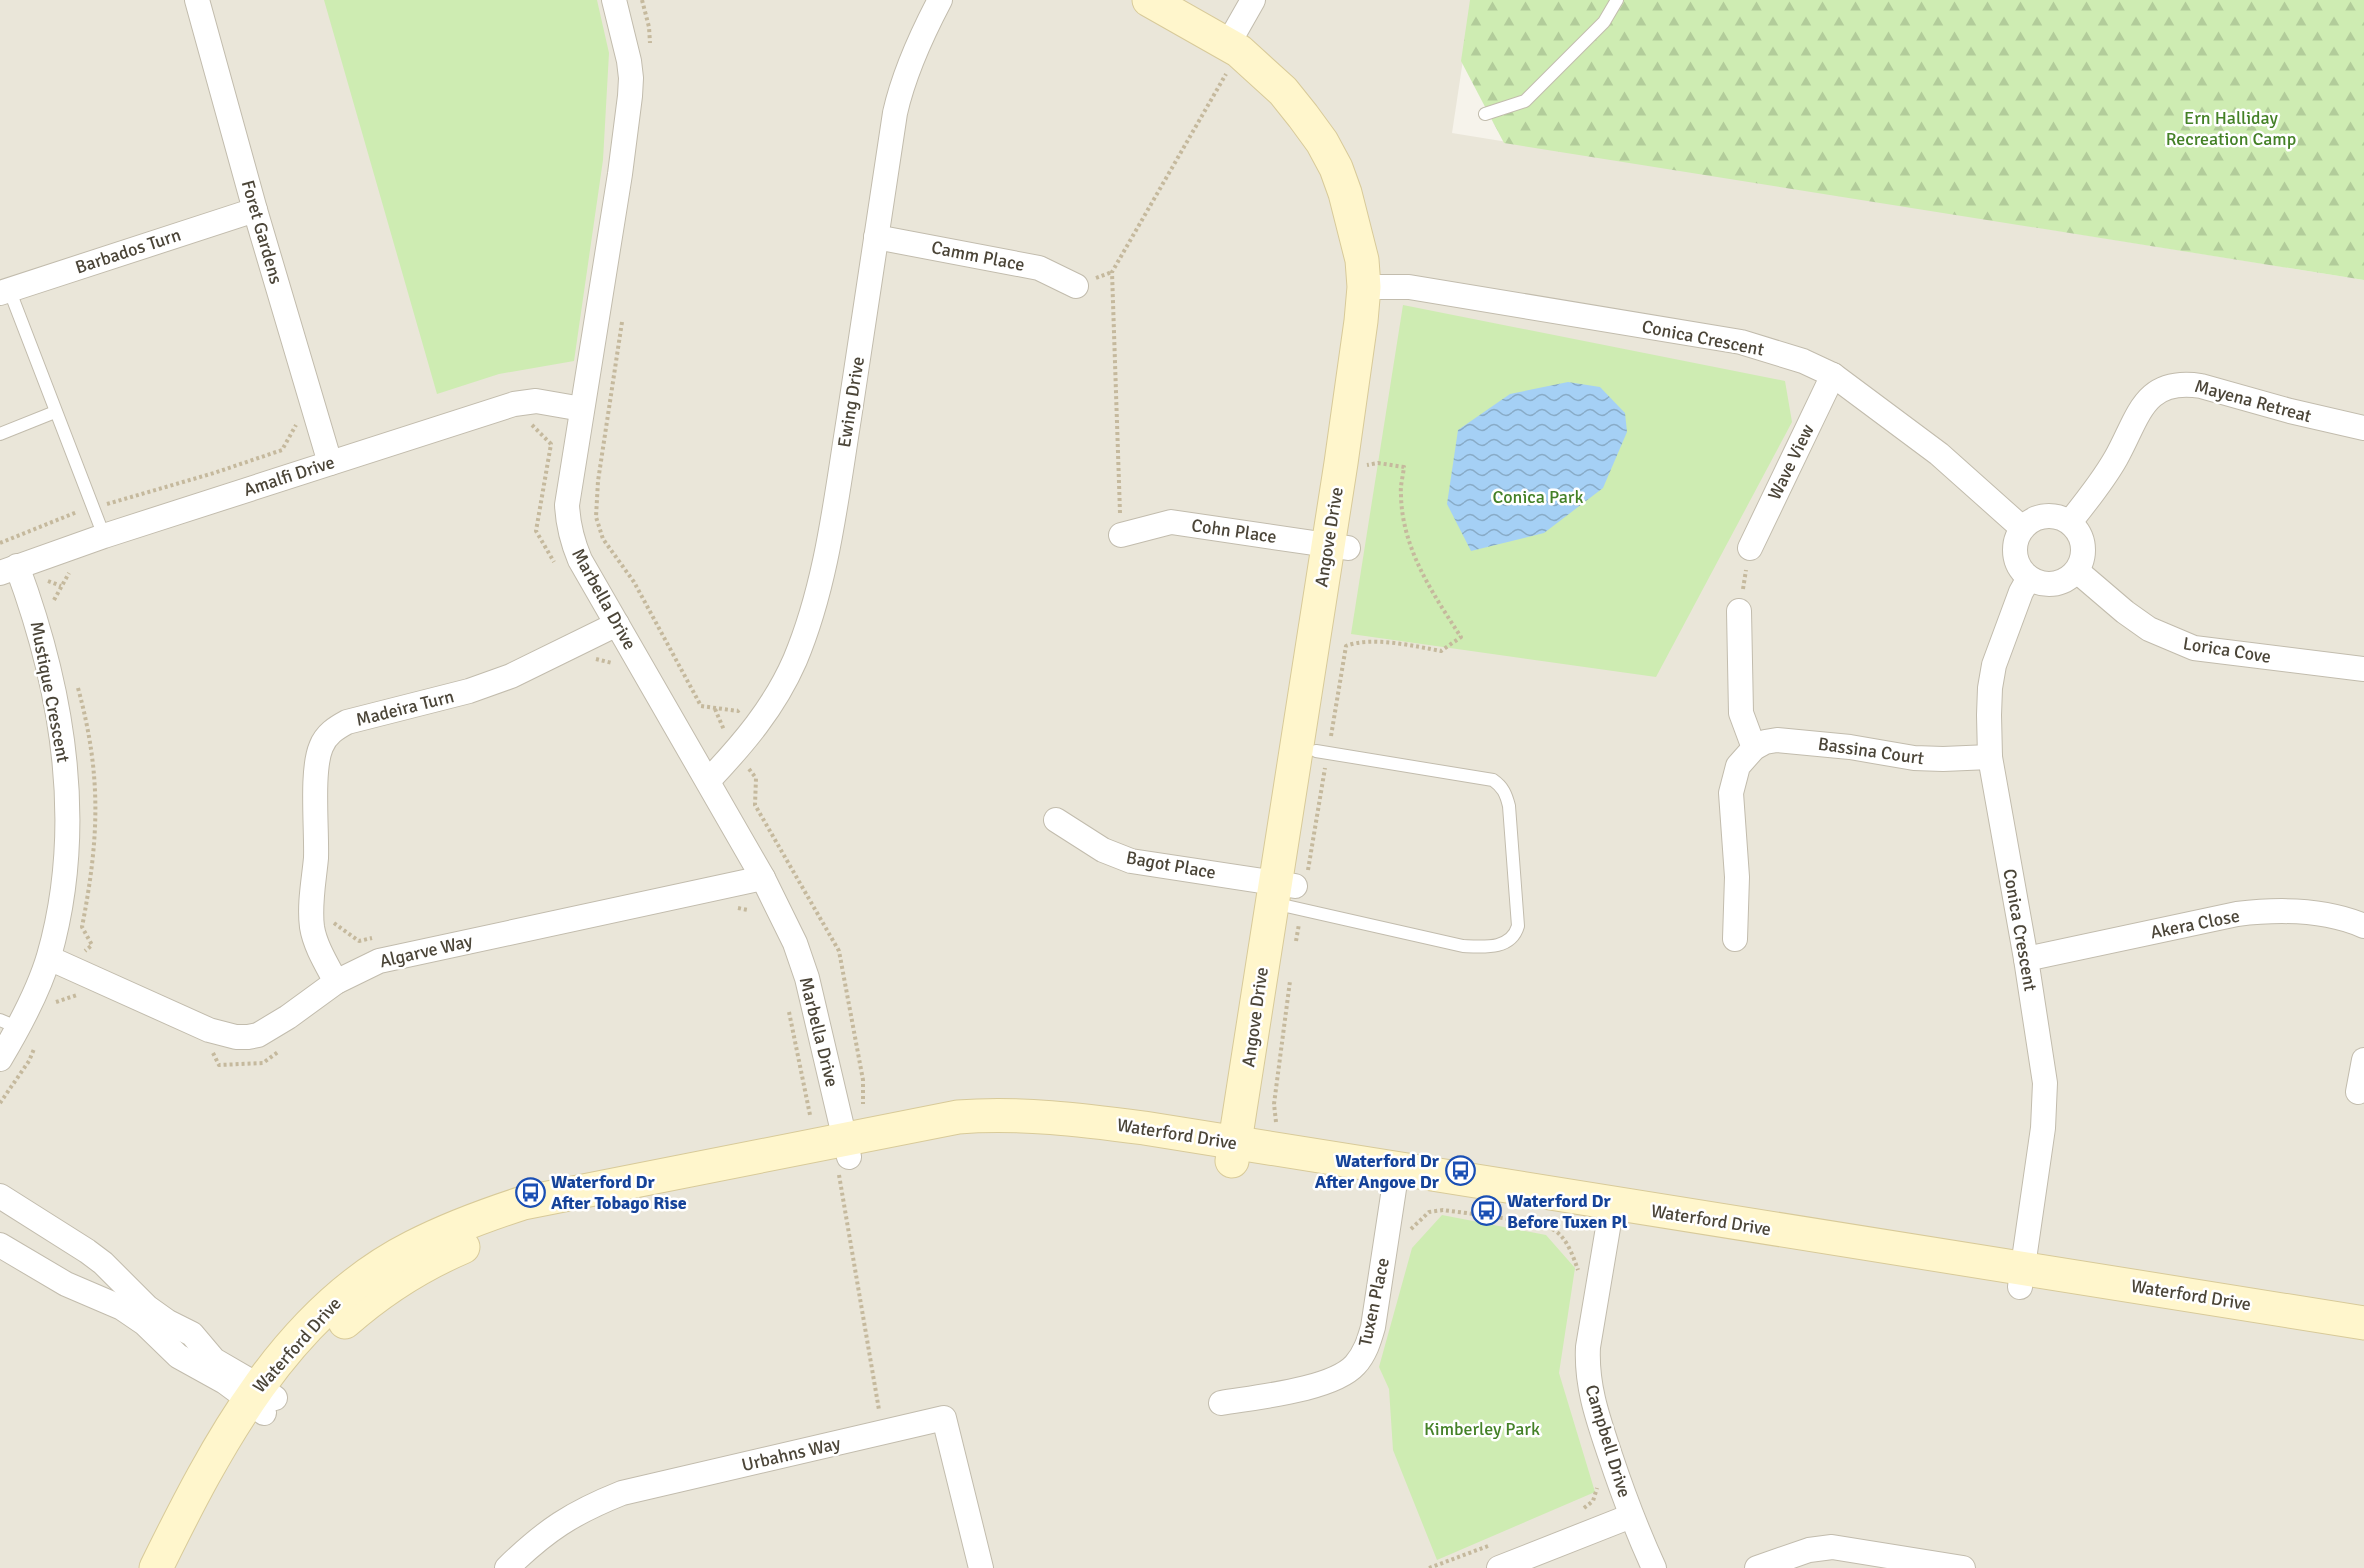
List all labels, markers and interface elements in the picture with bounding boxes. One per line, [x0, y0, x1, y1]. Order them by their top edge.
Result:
park label: Ern Halliday Recreation Camp [2166, 107, 2296, 150]
street label: Foret Gardens [237, 177, 287, 287]
street label: Barbados Turn [72, 224, 184, 278]
street label: Camm Place [930, 236, 1026, 276]
street label: Conica Crescent [1640, 315, 1766, 361]
street label: Ewing Drive [833, 355, 869, 449]
street label: Mayena Retreat [2192, 375, 2314, 427]
street label: Wave View [1763, 421, 1819, 503]
street label: Amalfi Drive [241, 451, 337, 501]
street label: Angove Drive [1310, 486, 1348, 588]
park label: Conica Park [1493, 486, 1583, 508]
street label: Cohn Place [1190, 514, 1278, 548]
street label: Marbella Drive [567, 544, 641, 654]
street label: Mustique Crescent [26, 619, 74, 765]
street label: Lorica Cove [2182, 632, 2272, 668]
street label: Madeira Turn [354, 685, 456, 731]
street label: Bassina Court [1817, 733, 1925, 769]
street label: Bagot Place [1124, 846, 1218, 884]
street label: Conica Crescent [1998, 867, 2042, 993]
street label: Akera Close [2148, 905, 2242, 943]
street label: Algarve Way [377, 930, 475, 972]
street label: Angove Drive [1237, 966, 1273, 1068]
street label: Marbella Drive [795, 975, 843, 1089]
street label: Waterford Drive [1115, 1114, 1239, 1154]
place label: Waterford Dr After Angove Dr [1315, 1150, 1440, 1193]
bus stop icon: Waterford Dr After Angove Dr [1444, 1155, 1476, 1187]
place label: Waterford Dr After Tobago Rise [551, 1171, 687, 1214]
bus stop icon: Waterford Dr After Tobago Rise [514, 1176, 546, 1208]
place label: Waterford Dr Before Tuxen Pl [1507, 1190, 1628, 1233]
bus stop icon: Waterford Dr Before Tuxen Pl [1470, 1195, 1502, 1227]
street label: Waterford Drive [1649, 1200, 1773, 1240]
street label: Tuxen Place [1354, 1256, 1394, 1348]
street label: Waterford Drive [2129, 1275, 2253, 1315]
street label: Waterford Drive [248, 1293, 346, 1397]
street label: Campbell Drive [1580, 1382, 1636, 1500]
park label: Kimberley Park [1424, 1418, 1540, 1440]
street label: Urbahns Way [739, 1432, 843, 1476]

